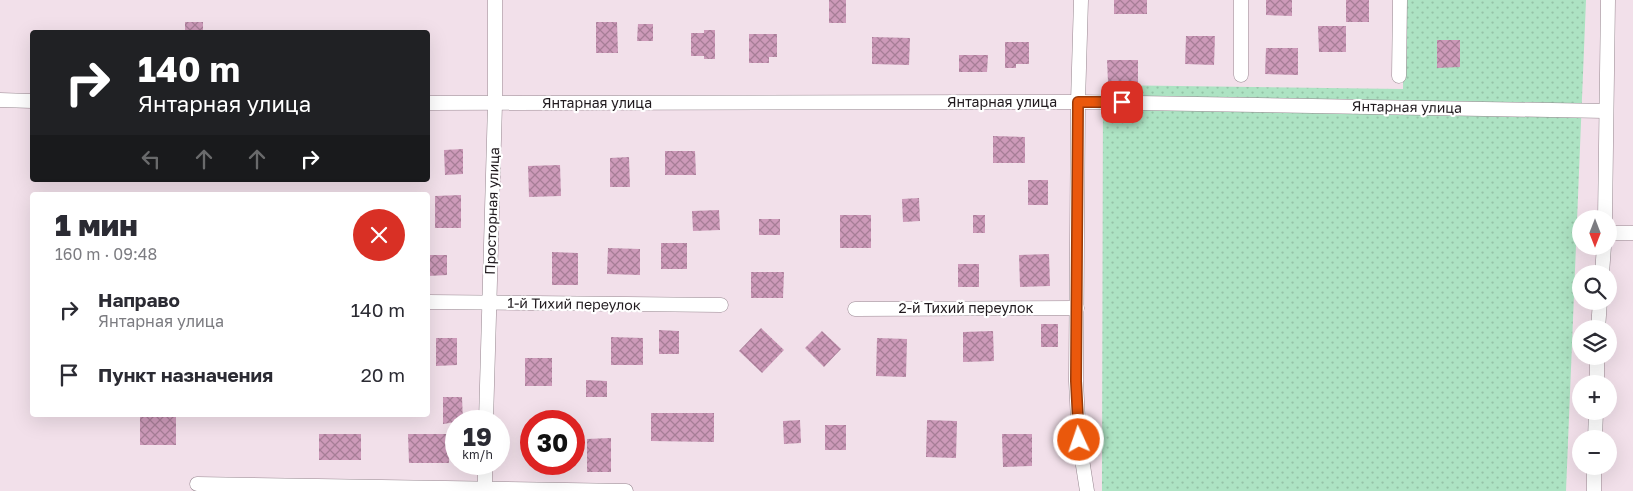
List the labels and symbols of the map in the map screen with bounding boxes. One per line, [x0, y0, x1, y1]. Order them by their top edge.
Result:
pin [1101, 81, 1143, 123]
street label: Янтарная улица [947, 93, 1057, 110]
street label: Янтарная улица [542, 94, 652, 111]
street label: Янтарная улица [1352, 97, 1462, 116]
street label: Просторная улица [481, 147, 502, 275]
north arrow [1572, 210, 1618, 255]
street label: 1-й Тихий переулок [507, 294, 641, 313]
street label: 2-й Тихий переулок [899, 299, 1033, 316]
speed limit sign: 30 [520, 410, 585, 475]
position arrow [1052, 413, 1104, 465]

